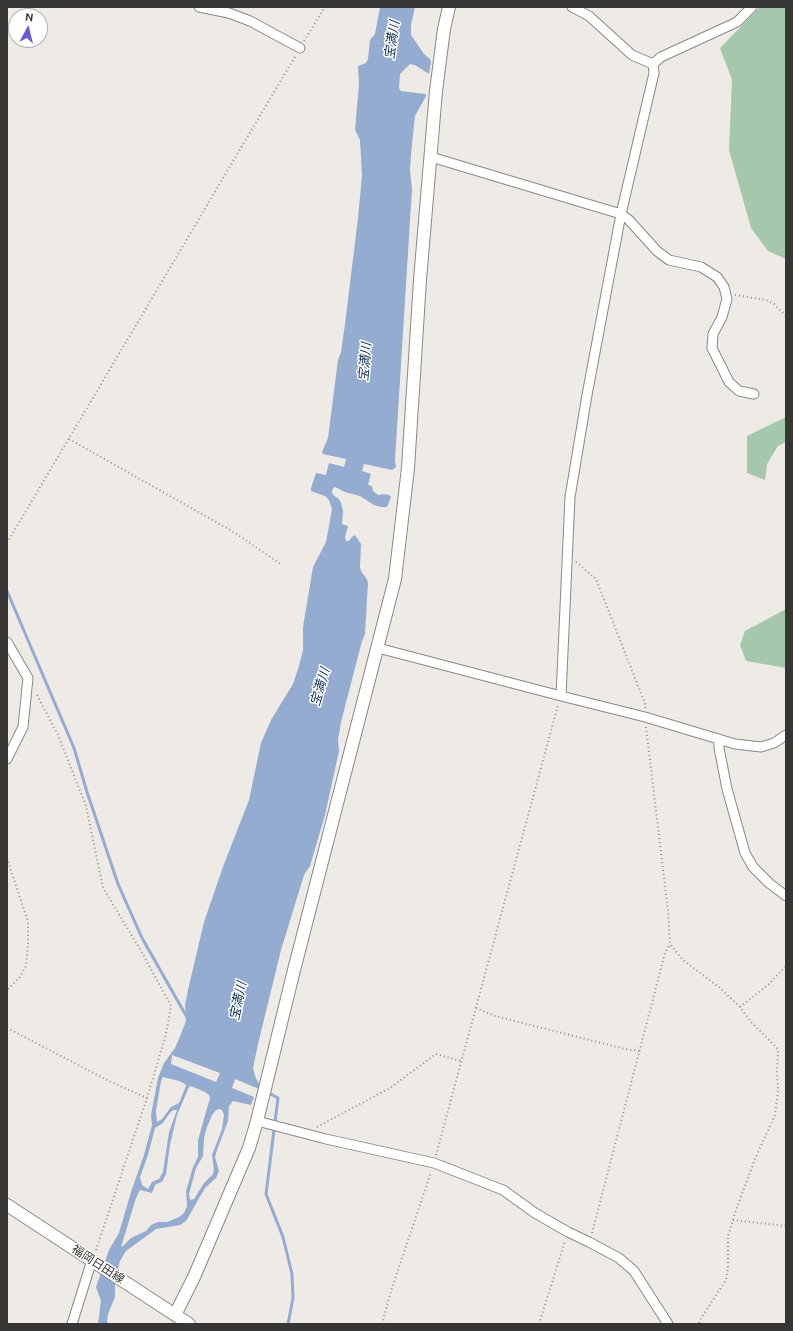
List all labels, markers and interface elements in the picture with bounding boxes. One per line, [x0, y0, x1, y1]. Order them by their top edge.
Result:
north arrow [8, 8, 48, 48]
text: N [25, 11, 34, 24]
water label: 宝満川 [382, 20, 402, 60]
water label: 宝満川 [356, 342, 374, 382]
water label: 宝満川 [307, 666, 333, 708]
water label: 宝満川 [226, 980, 250, 1022]
street label: 福岡日田線 [69, 1242, 127, 1286]

